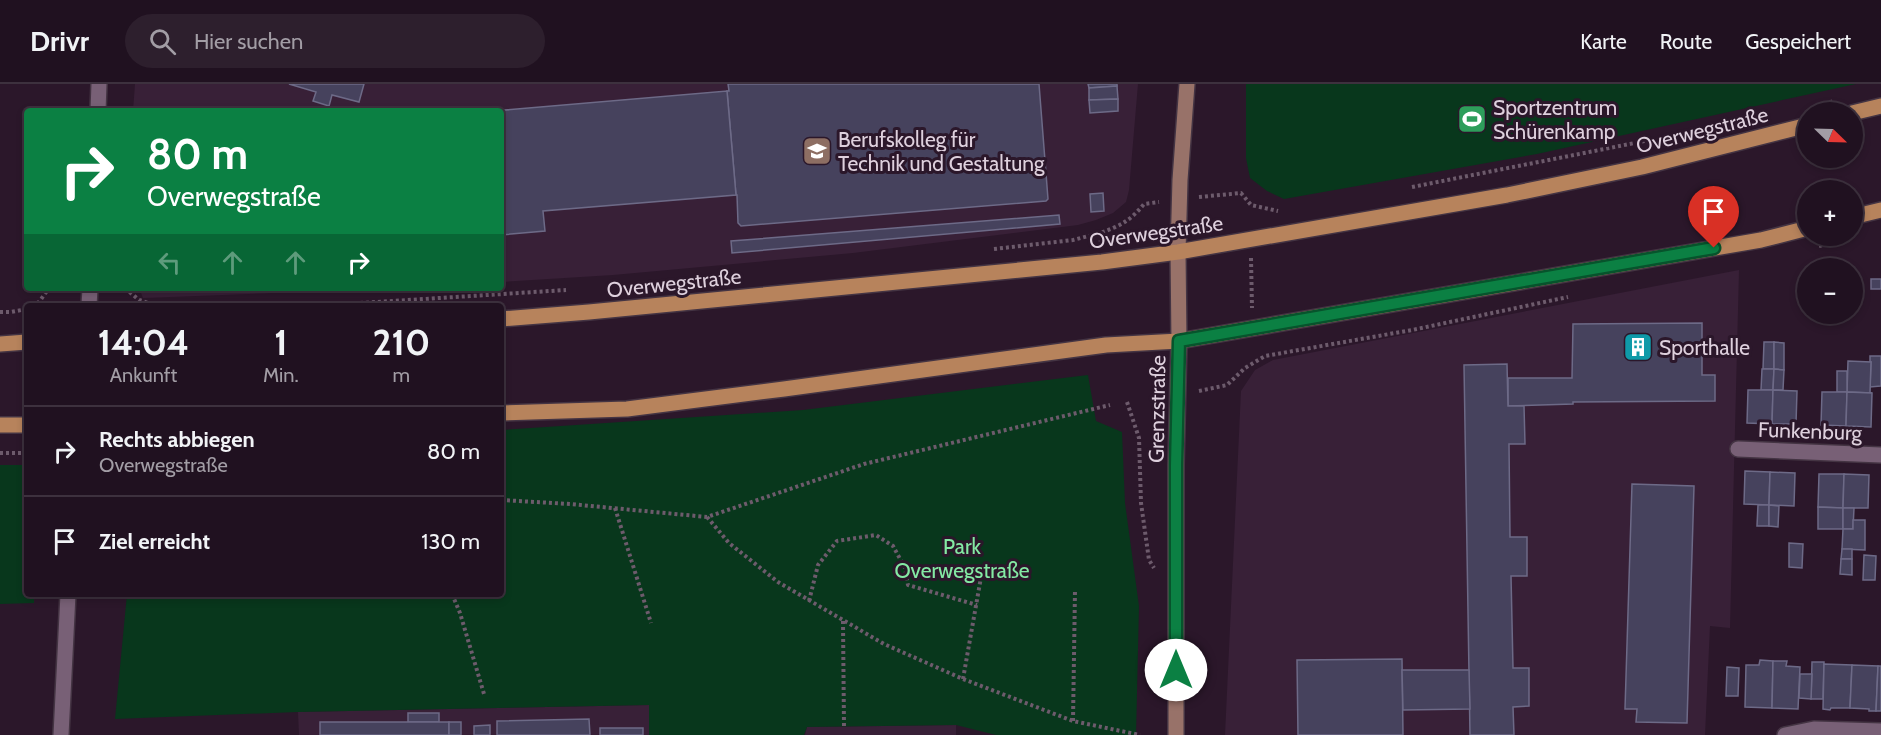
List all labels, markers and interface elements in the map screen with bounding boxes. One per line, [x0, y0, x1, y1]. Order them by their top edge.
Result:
search box [125, 14, 545, 68]
text: Drivr [30, 24, 89, 58]
icon: search [146, 25, 179, 58]
text: Hier suchen [194, 28, 303, 55]
text: Karte [1580, 29, 1627, 54]
text: Route [1660, 29, 1712, 54]
text: Gespeichert [1745, 29, 1851, 54]
place label: Sportzentrum Schürenkamp [1493, 95, 1617, 144]
street label: Overwegstraße [1633, 101, 1771, 158]
north arrow [1797, 102, 1863, 168]
map controls [1797, 102, 1863, 324]
sports icon: Sportzentrum Schürenkamp [1456, 103, 1488, 135]
place label: Berufskolleg für Technik und Gestaltung [838, 127, 1045, 176]
text: 80 m [147, 128, 248, 180]
icon: right [48, 132, 126, 210]
school or university icon: Berufskolleg für Technik und Gestaltung [801, 135, 833, 167]
text: Overwegstraße [147, 180, 321, 213]
button: + [1797, 180, 1863, 246]
pin [1688, 186, 1739, 248]
icon: arrive [1697, 195, 1730, 228]
street label: Overwegstraße [1087, 210, 1225, 254]
icon: left [153, 246, 186, 279]
icon: ahead [216, 246, 249, 279]
icon: ahead [279, 246, 312, 279]
icon: right [342, 246, 375, 279]
button: − [1797, 258, 1863, 324]
street label: Overwegstraße [605, 263, 743, 302]
text: 14:04 [98, 320, 189, 364]
text: 1 [274, 320, 287, 364]
text: 210 [372, 320, 430, 364]
building icon: Sporthalle [1622, 331, 1654, 363]
place label: Sporthalle [1659, 335, 1750, 360]
street label: Grenzstraße [1144, 355, 1170, 463]
text: Ankunft [110, 363, 177, 387]
text: Min. [263, 363, 299, 387]
text: m [393, 363, 410, 387]
street label: Funkenburg [1758, 417, 1863, 445]
text: Rechts abbiegen [99, 426, 255, 453]
icon: right [48, 435, 81, 468]
text: 80 m [427, 438, 480, 465]
text: Overwegstraße [99, 453, 228, 477]
icon: arrive [48, 525, 81, 558]
text: Ziel erreicht [99, 528, 210, 555]
text: 130 m [421, 528, 480, 555]
park label: Park Overwegstraße [894, 534, 1030, 583]
position arrow [1144, 638, 1208, 702]

